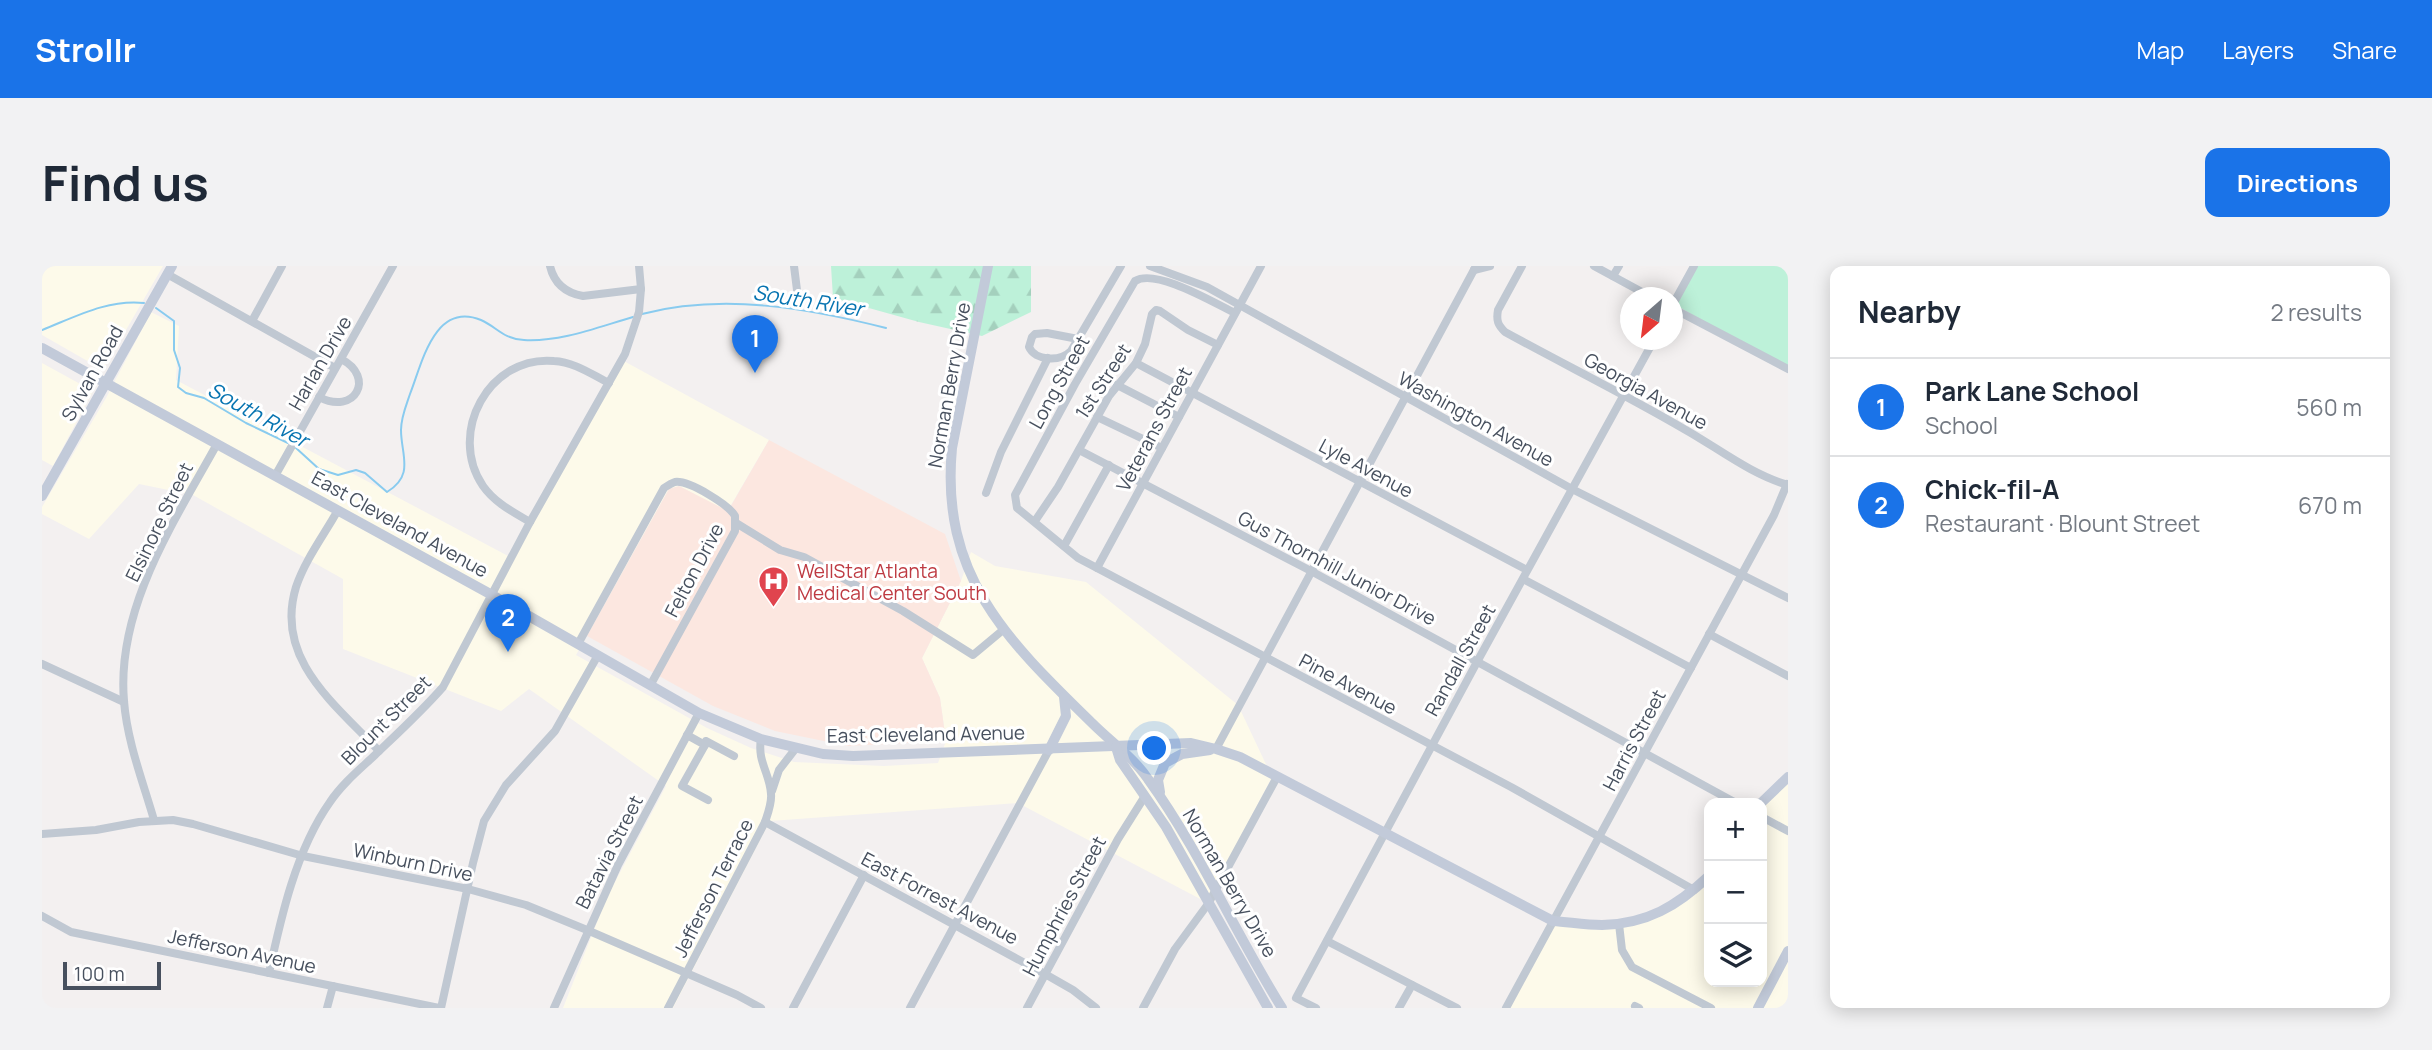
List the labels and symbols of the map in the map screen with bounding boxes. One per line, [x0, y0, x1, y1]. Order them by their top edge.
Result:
water label: South River [751, 277, 868, 323]
north arrow [1620, 287, 1683, 350]
street label: Norman Berry Drive [922, 300, 976, 470]
street label: Harlan Drive [283, 311, 357, 415]
pin: 1 [732, 315, 778, 373]
street label: Sylvan Road [55, 320, 129, 426]
street label: Long Street [1023, 331, 1095, 433]
street label: 1st Street [1069, 338, 1137, 424]
street label: Georgia Avenue [1580, 346, 1712, 436]
street label: Veterans Street [1110, 362, 1198, 496]
street label: Washington Avenue [1393, 365, 1559, 473]
water label: South River [203, 375, 316, 454]
street label: Lyle Avenue [1314, 432, 1418, 504]
street label: Elsinore Street [119, 458, 199, 586]
street label: East Cleveland Avenue [307, 465, 493, 583]
street label: Gus Thornhill Junior Drive [1233, 505, 1441, 631]
street label: Felton Drive [658, 519, 730, 621]
place label: WellStar Atlanta Medical Center South [797, 558, 987, 606]
hospital icon: WellStar Atlanta Medical Center South [757, 565, 791, 609]
pin: 2 [485, 594, 531, 652]
street label: Randall Street [1419, 599, 1501, 721]
street label: Pine Avenue [1295, 647, 1401, 721]
street label: Blount Street [335, 669, 437, 771]
street label: Harris Street [1596, 685, 1672, 795]
street label: East Cleveland Avenue [827, 719, 1025, 749]
your location [1137, 731, 1171, 765]
street label: Batavia Street [569, 791, 649, 913]
street label: Norman Berry Drive [1177, 804, 1283, 962]
street label: Jefferson Terrace [667, 814, 759, 962]
street label: Humphries Street [1016, 832, 1112, 980]
street label: Winburn Drive [351, 837, 475, 887]
street label: East Forrest Avenue [857, 846, 1023, 950]
street label: Jefferson Avenue [165, 923, 319, 979]
scale bar [63, 959, 161, 991]

